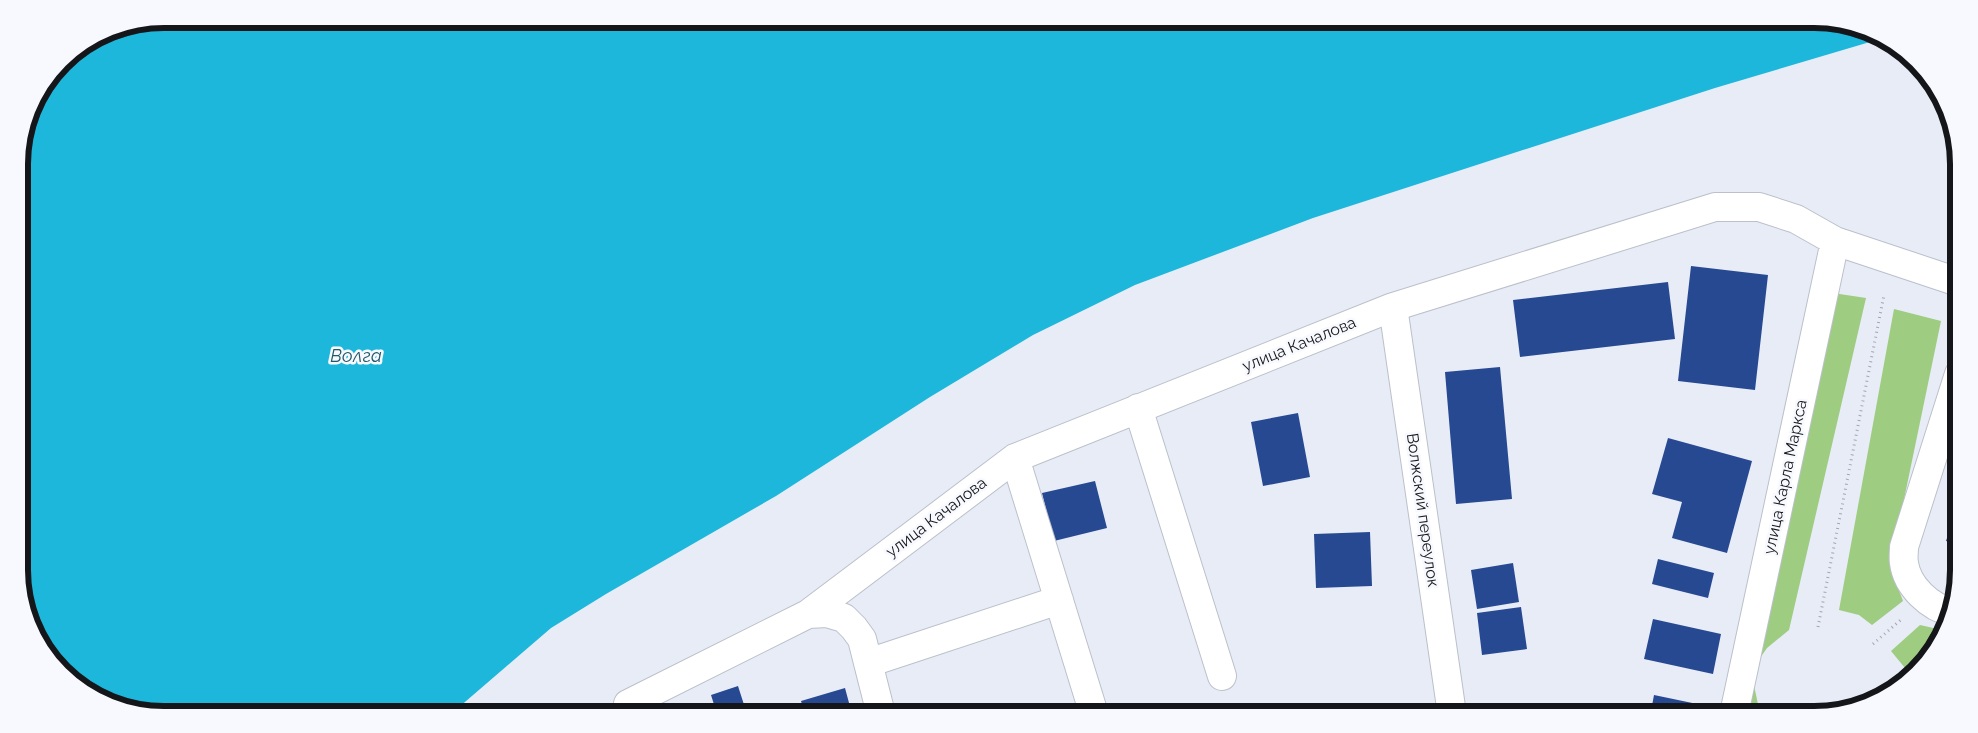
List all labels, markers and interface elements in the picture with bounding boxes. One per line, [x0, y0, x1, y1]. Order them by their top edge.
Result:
street label: улица Качалова [1239, 313, 1359, 375]
water label: Волга [330, 345, 382, 366]
street label: улица Карла Маркса [1759, 398, 1811, 556]
street label: Волжский переулок [1403, 432, 1443, 588]
street label: улица Качалова [882, 473, 990, 561]

